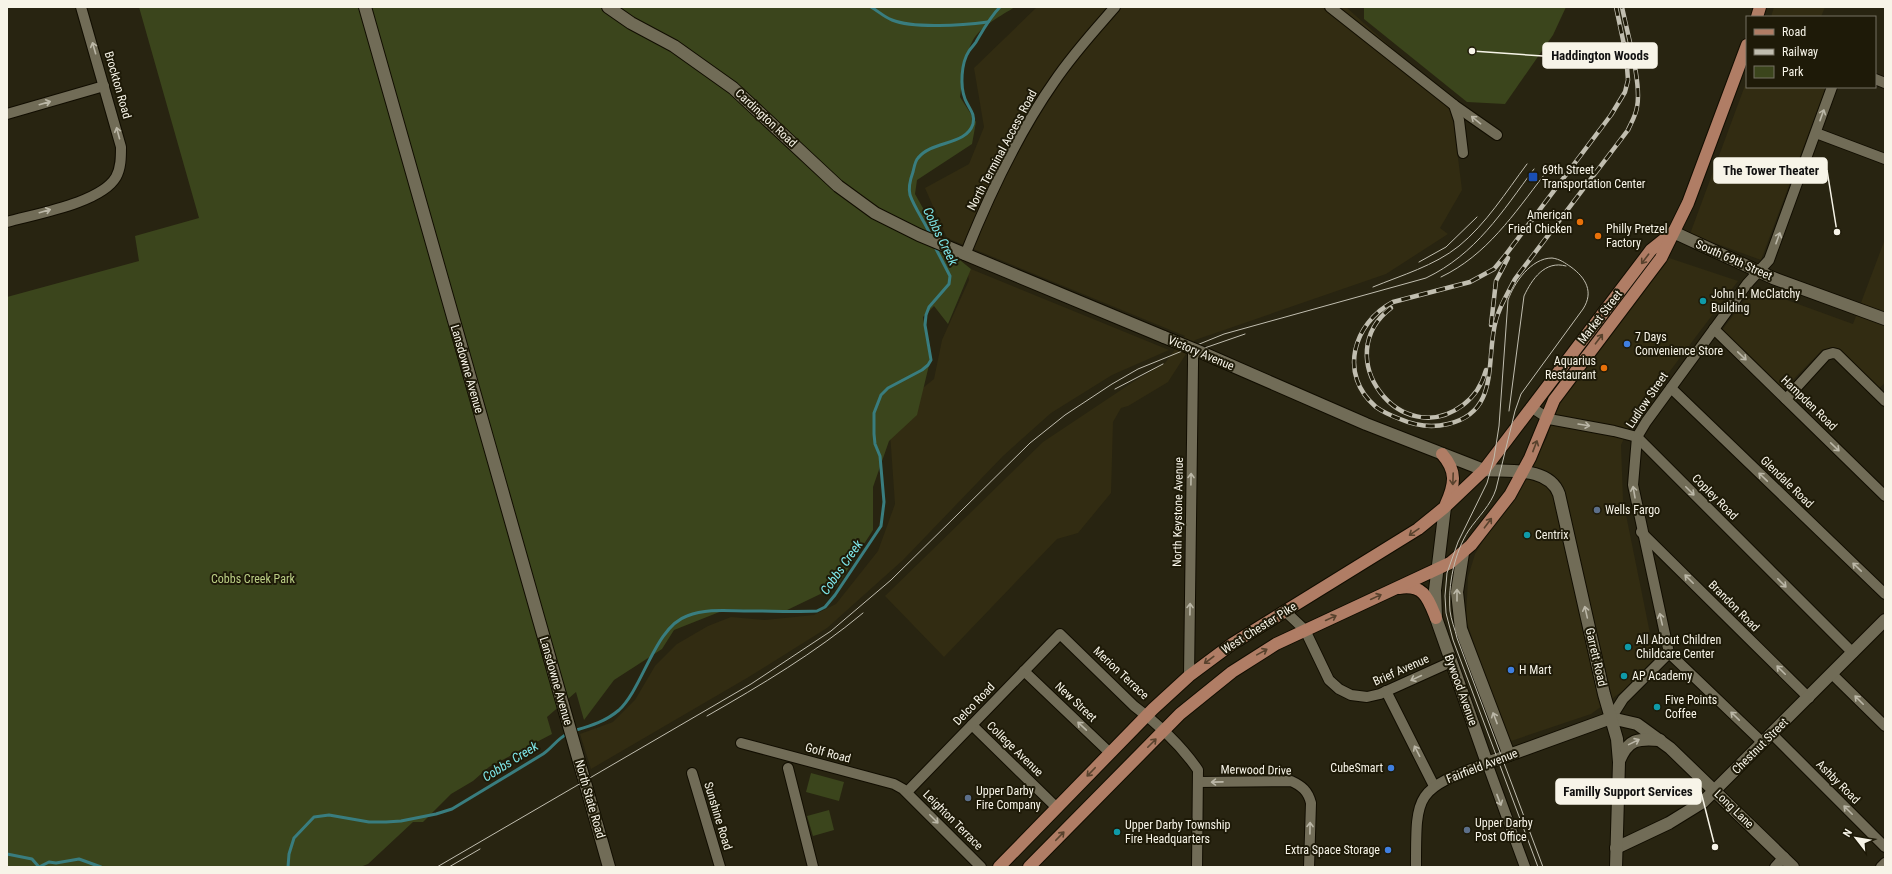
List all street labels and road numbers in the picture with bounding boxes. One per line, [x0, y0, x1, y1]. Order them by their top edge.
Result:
street label: Brockton Road [102, 50, 134, 120]
street label: Cardington Road [732, 86, 800, 150]
street label: North Terminal Access Road [964, 87, 1040, 213]
street label: South 69th Street [1694, 237, 1775, 283]
street label: Market Street [1575, 287, 1625, 346]
street label: Lansdowne Avenue [448, 323, 486, 415]
street label: Victory Avenue [1166, 333, 1237, 373]
street label: Ludlow Street [1623, 369, 1671, 431]
street label: Hampden Road [1778, 373, 1840, 433]
street label: Glendale Road [1758, 453, 1816, 511]
street label: North Keystone Avenue [1170, 456, 1186, 567]
street label: Copley Road [1689, 471, 1741, 523]
street label: Brandon Road [1706, 578, 1762, 634]
street label: West Chester Pike [1219, 599, 1299, 657]
street label: Garrett Road [1582, 626, 1610, 688]
street label: Lansdowne Avenue [537, 635, 575, 727]
street label: Merion Terrace [1090, 644, 1152, 702]
street label: Brief Avenue [1371, 651, 1431, 689]
street label: Bywood Avenue [1442, 653, 1480, 728]
street label: New Street [1052, 679, 1100, 725]
street label: Delco Road [950, 680, 998, 728]
street label: Chestnut Street [1729, 715, 1791, 777]
street label: College Avenue [984, 719, 1046, 780]
street label: Golf Road [804, 740, 852, 766]
street label: Fairfield Avenue [1444, 746, 1520, 786]
street label: Ashby Road [1813, 757, 1863, 807]
street label: North State Road [572, 758, 608, 840]
street label: Merwood Drive [1220, 762, 1292, 778]
street label: Sunshine Road [701, 780, 735, 852]
street label: Leighton Terrace [920, 787, 986, 853]
street label: Long Lane [1711, 787, 1757, 831]

